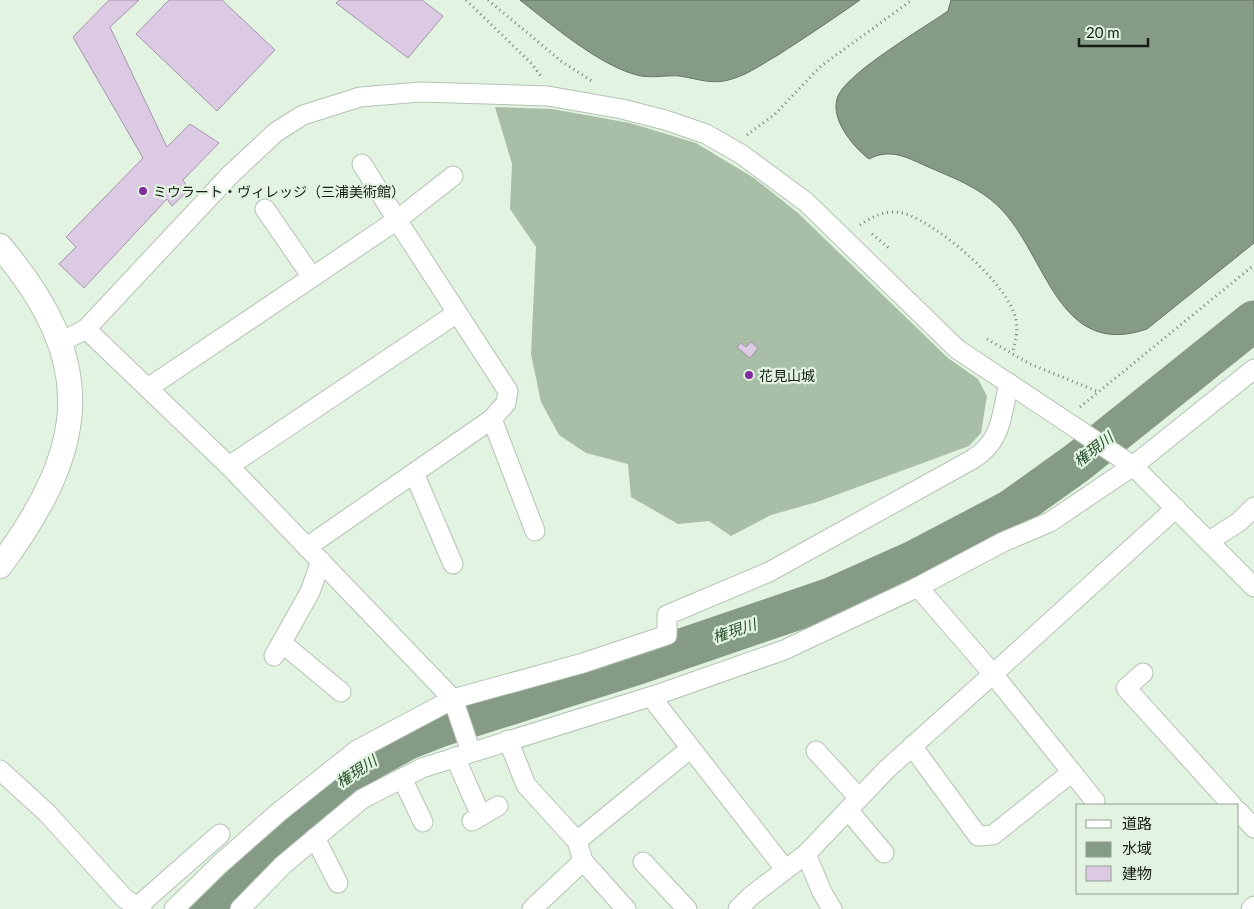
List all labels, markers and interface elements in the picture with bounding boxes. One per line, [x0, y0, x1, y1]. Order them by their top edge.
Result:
scale bar [1079, 15, 1148, 47]
text: 20 m [1086, 23, 1120, 41]
place label: ミウラート・ヴィレッジ（三浦美術館） [153, 183, 405, 200]
marker: ミウラート・ヴィレッジ（三浦美術館） [137, 185, 149, 197]
place label: 花見山城 [759, 367, 815, 384]
marker: 花見山城 [743, 369, 755, 381]
water label: 権現川 [1070, 427, 1118, 470]
water label: 権現川 [710, 614, 760, 646]
water label: 権現川 [332, 750, 381, 791]
legend [1076, 804, 1239, 894]
text: 道路 [1122, 814, 1152, 832]
text: 水域 [1122, 839, 1152, 857]
text: 建物 [1122, 864, 1152, 882]

